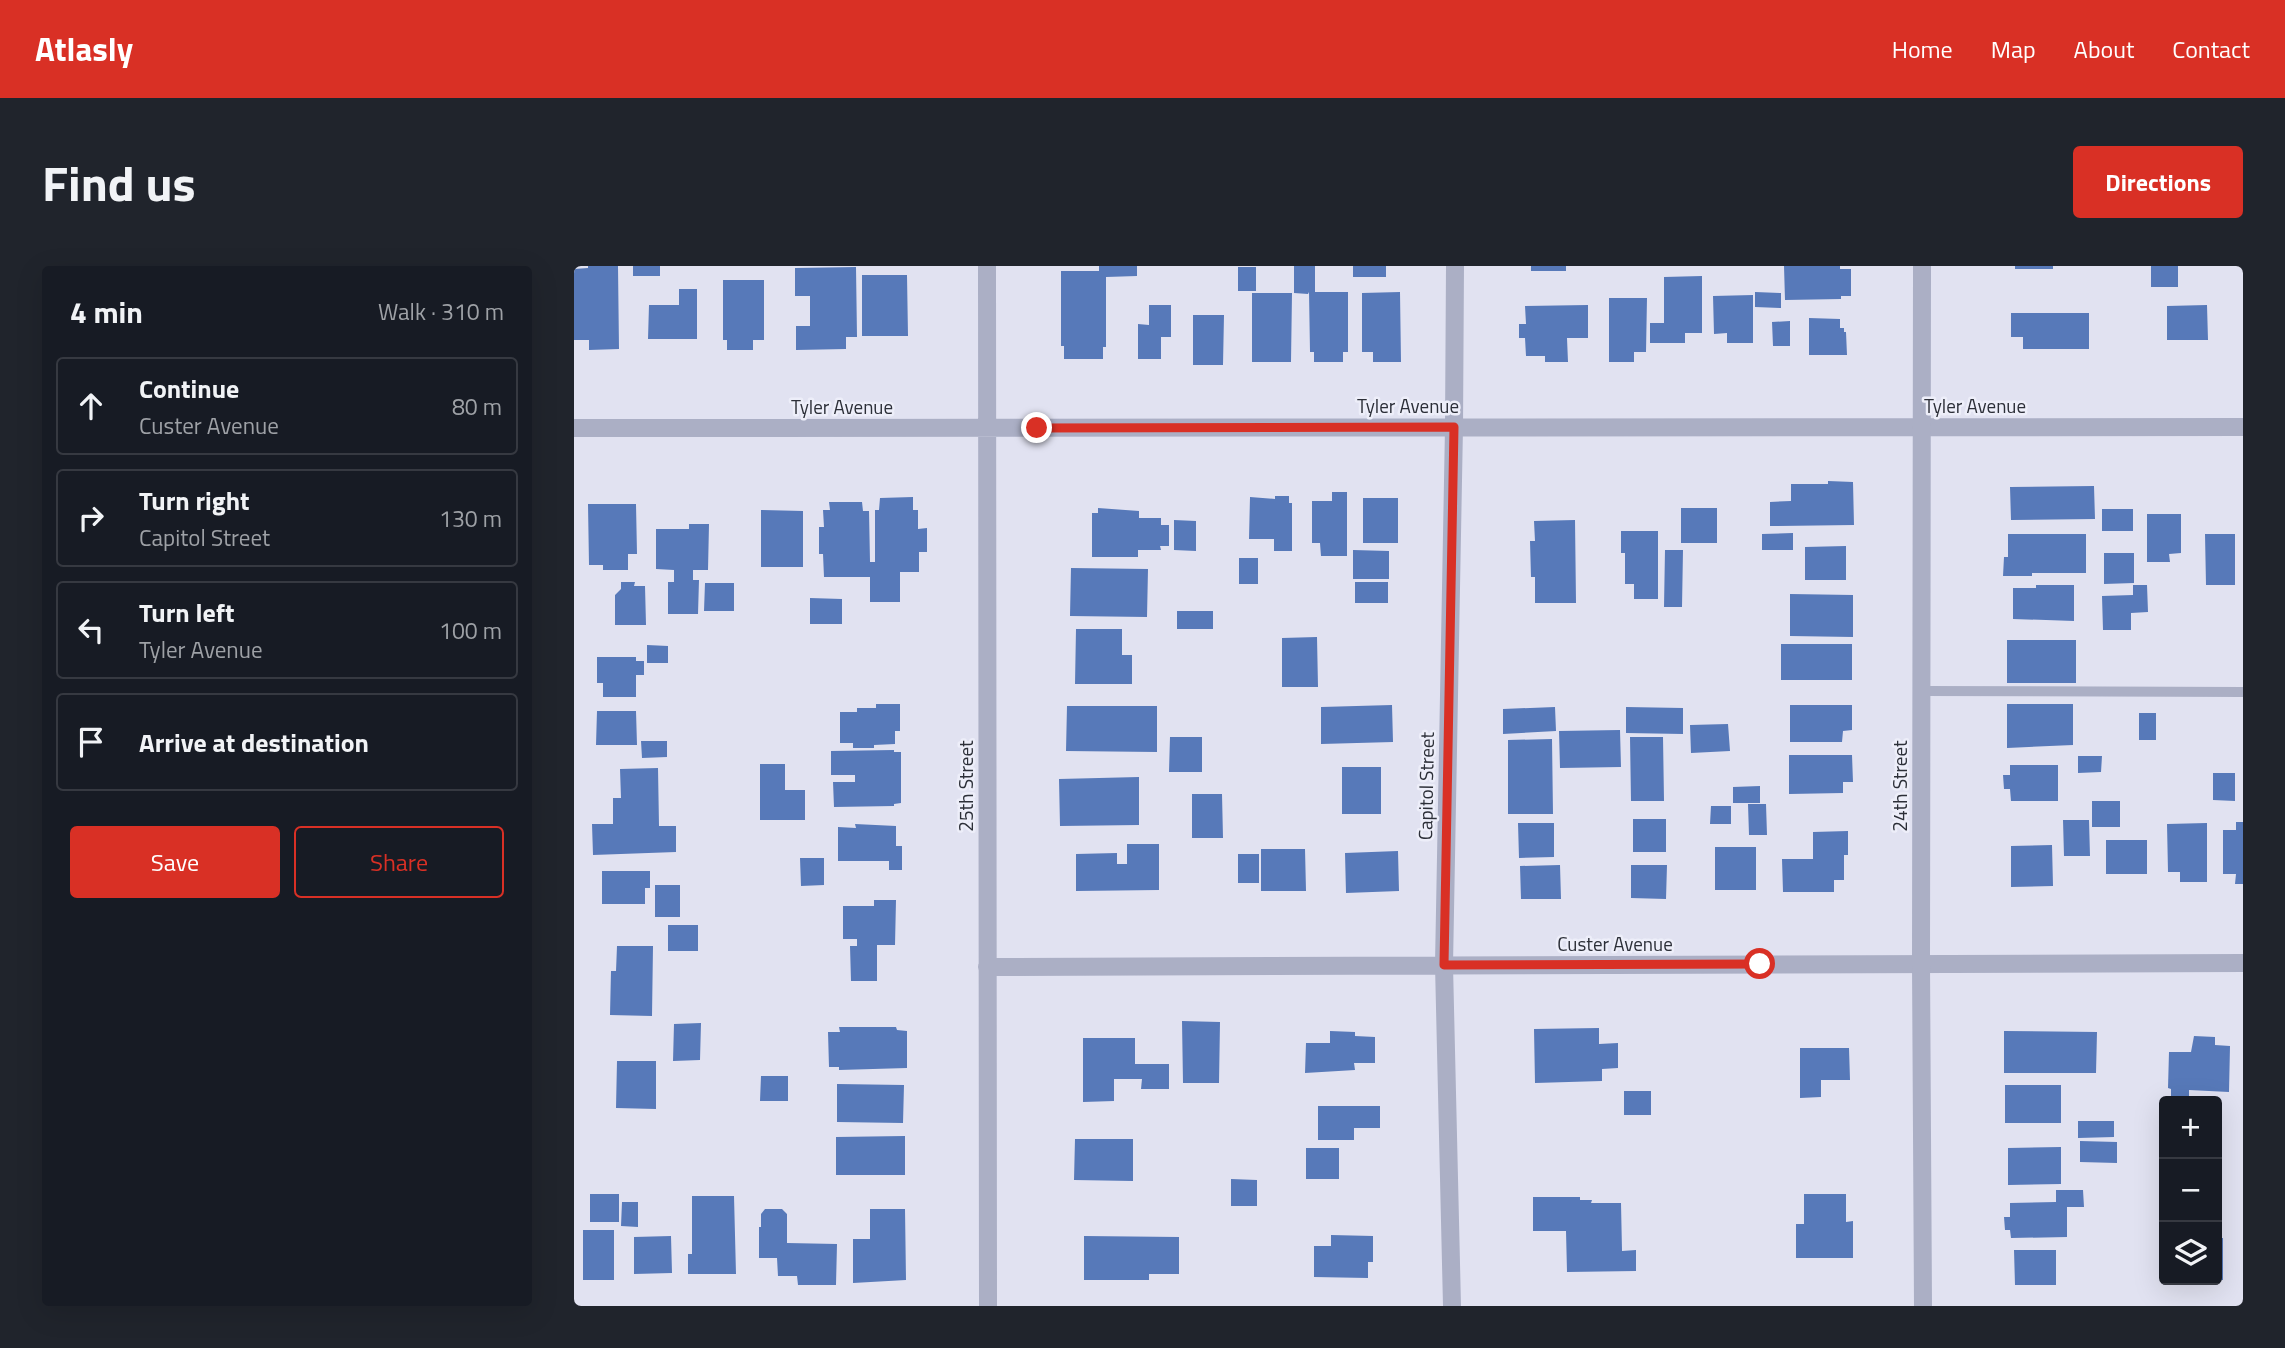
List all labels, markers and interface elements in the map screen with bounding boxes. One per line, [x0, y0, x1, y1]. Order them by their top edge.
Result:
text: Atlasly [35, 24, 133, 74]
text: Home [1892, 31, 1953, 67]
text: Map [1991, 31, 2036, 67]
text: About [2074, 31, 2134, 67]
text: Contact [2172, 31, 2250, 67]
text: Find us [42, 145, 196, 220]
button: Directions [2073, 146, 2243, 218]
text: 4 min [70, 289, 143, 335]
text: Walk · 310 m [378, 294, 504, 329]
text: Continue [139, 369, 239, 408]
icon: ahead [72, 387, 110, 425]
text: 80 m [452, 389, 502, 424]
street label: Tyler Avenue [1357, 391, 1459, 420]
street label: Tyler Avenue [1924, 391, 2026, 420]
street label: Tyler Avenue [791, 392, 893, 421]
text: Custer Avenue [139, 408, 279, 443]
route end [1021, 412, 1052, 443]
text: Turn right [139, 481, 250, 520]
icon: right [72, 499, 110, 537]
text: 130 m [439, 501, 502, 536]
text: Capitol Street [139, 520, 270, 555]
text: Turn left [139, 593, 234, 632]
icon: left [72, 611, 110, 649]
text: 100 m [439, 613, 502, 648]
text: Tyler Avenue [139, 632, 263, 667]
icon: arrive [72, 723, 110, 761]
text: Arrive at destination [139, 723, 369, 762]
street label: Capitol Street [1410, 731, 1441, 840]
street label: 25th Street [951, 740, 980, 832]
street label: 24th Street [1885, 740, 1914, 832]
button: Save [70, 826, 280, 898]
button: Share [294, 826, 504, 898]
street label: Custer Avenue [1557, 929, 1673, 958]
route start [1744, 948, 1775, 979]
map controls [2159, 1096, 2222, 1285]
button: + [2159, 1096, 2222, 1159]
button: − [2159, 1159, 2222, 1222]
button: layers [2159, 1222, 2222, 1285]

